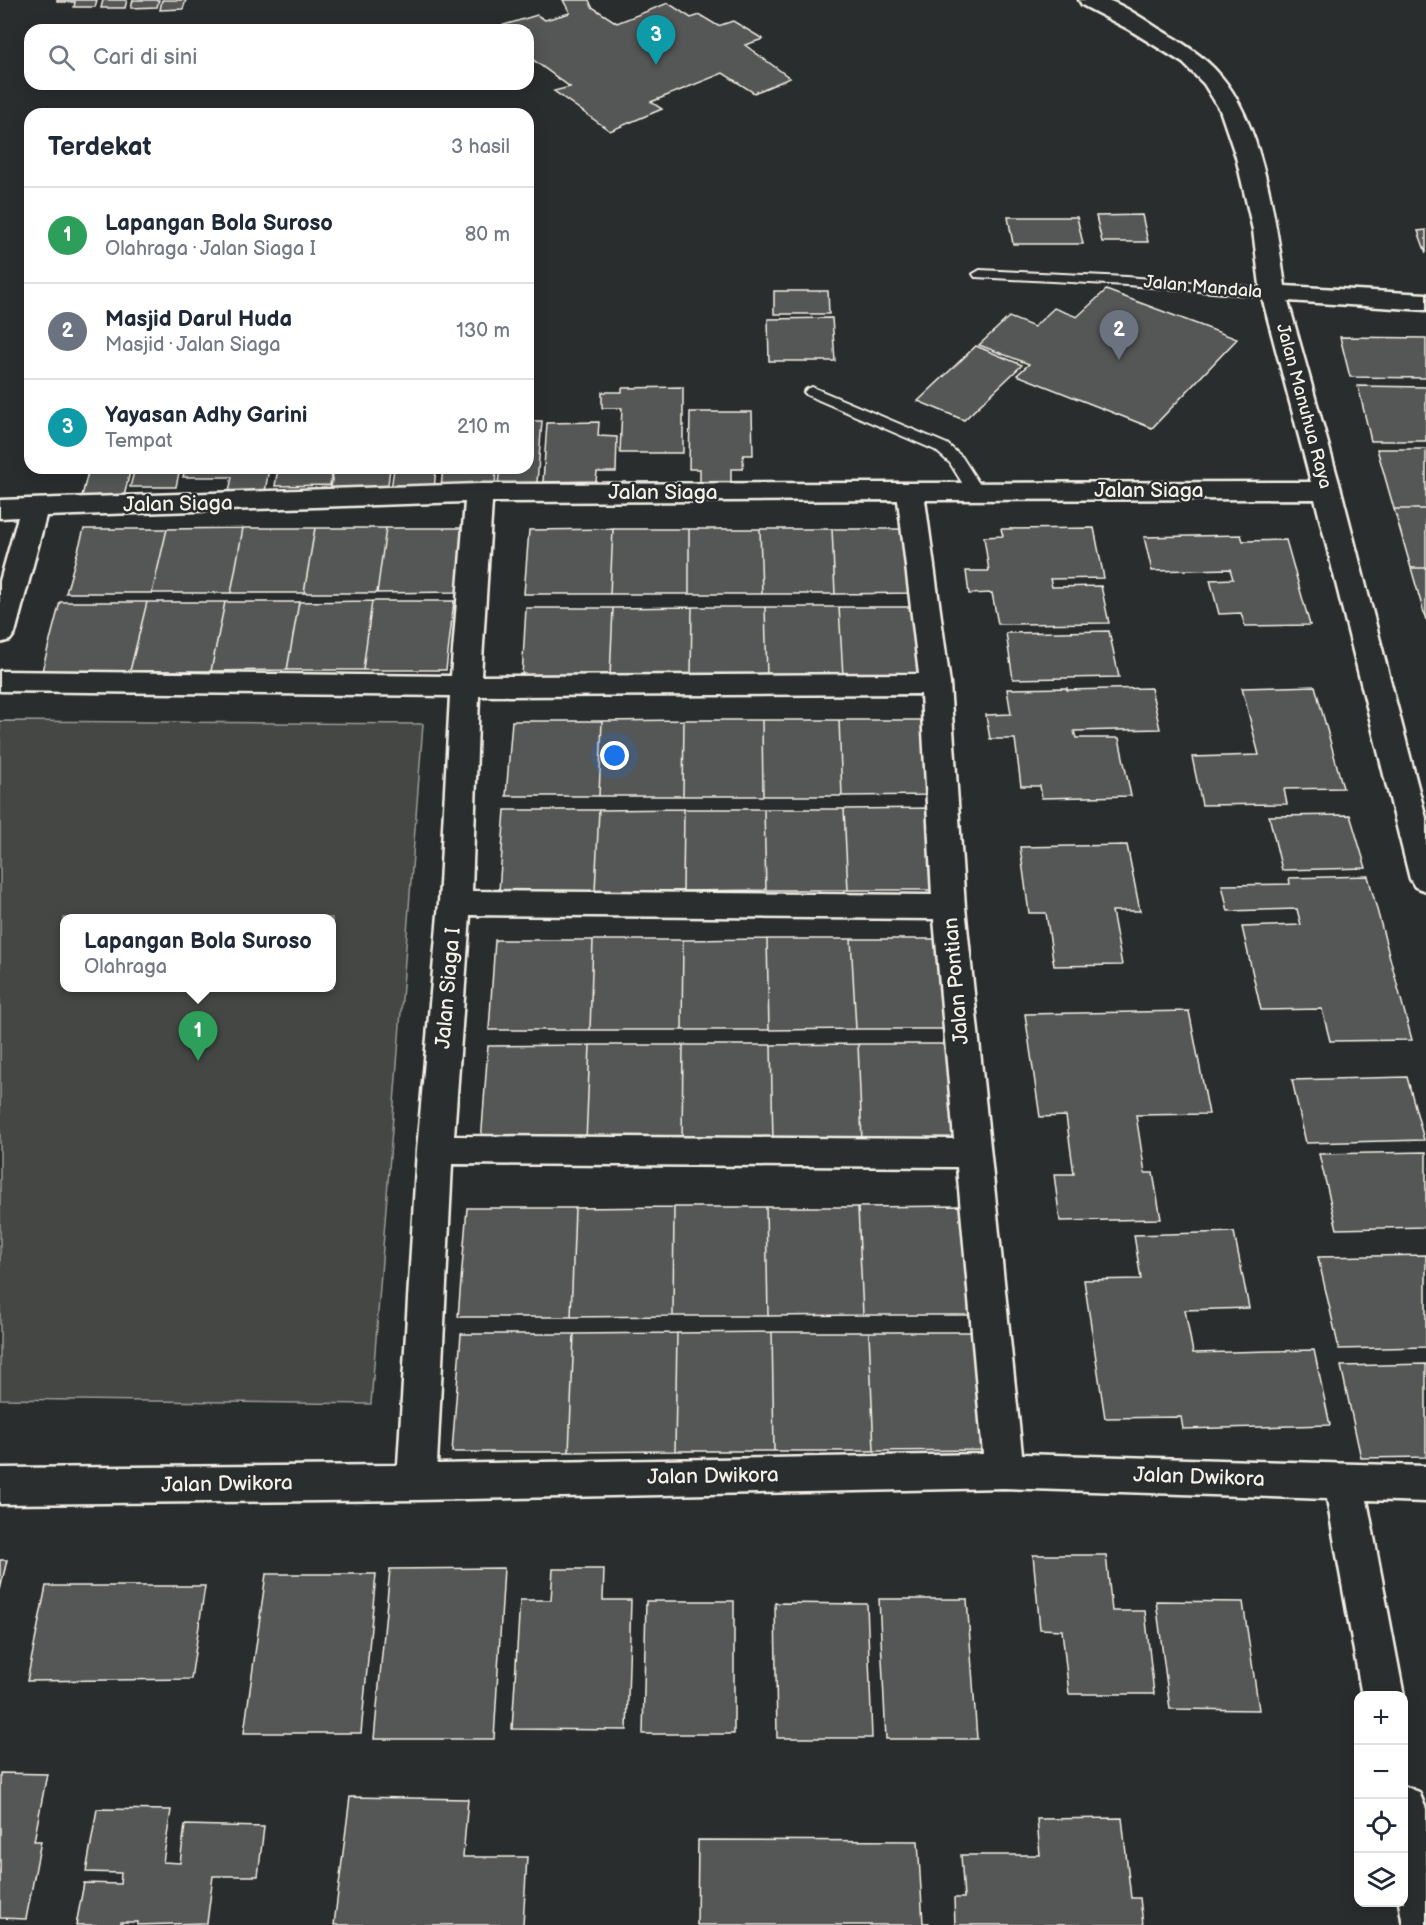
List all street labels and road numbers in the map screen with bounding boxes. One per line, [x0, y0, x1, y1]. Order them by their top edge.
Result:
street label: Jalan Mandala [1143, 271, 1263, 303]
street label: Jalan Manuhua Raya [1272, 321, 1336, 491]
street label: Jalan Siaga [1094, 478, 1204, 503]
street label: Jalan Siaga [608, 480, 718, 505]
street label: Jalan Siaga [123, 491, 233, 517]
street label: Jalan Pontian [938, 916, 974, 1046]
street label: Jalan Siaga I [430, 926, 466, 1050]
street label: Jalan Dwikora [647, 1462, 779, 1490]
street label: Jalan Dwikora [1133, 1462, 1265, 1492]
street label: Jalan Dwikora [161, 1470, 293, 1498]

